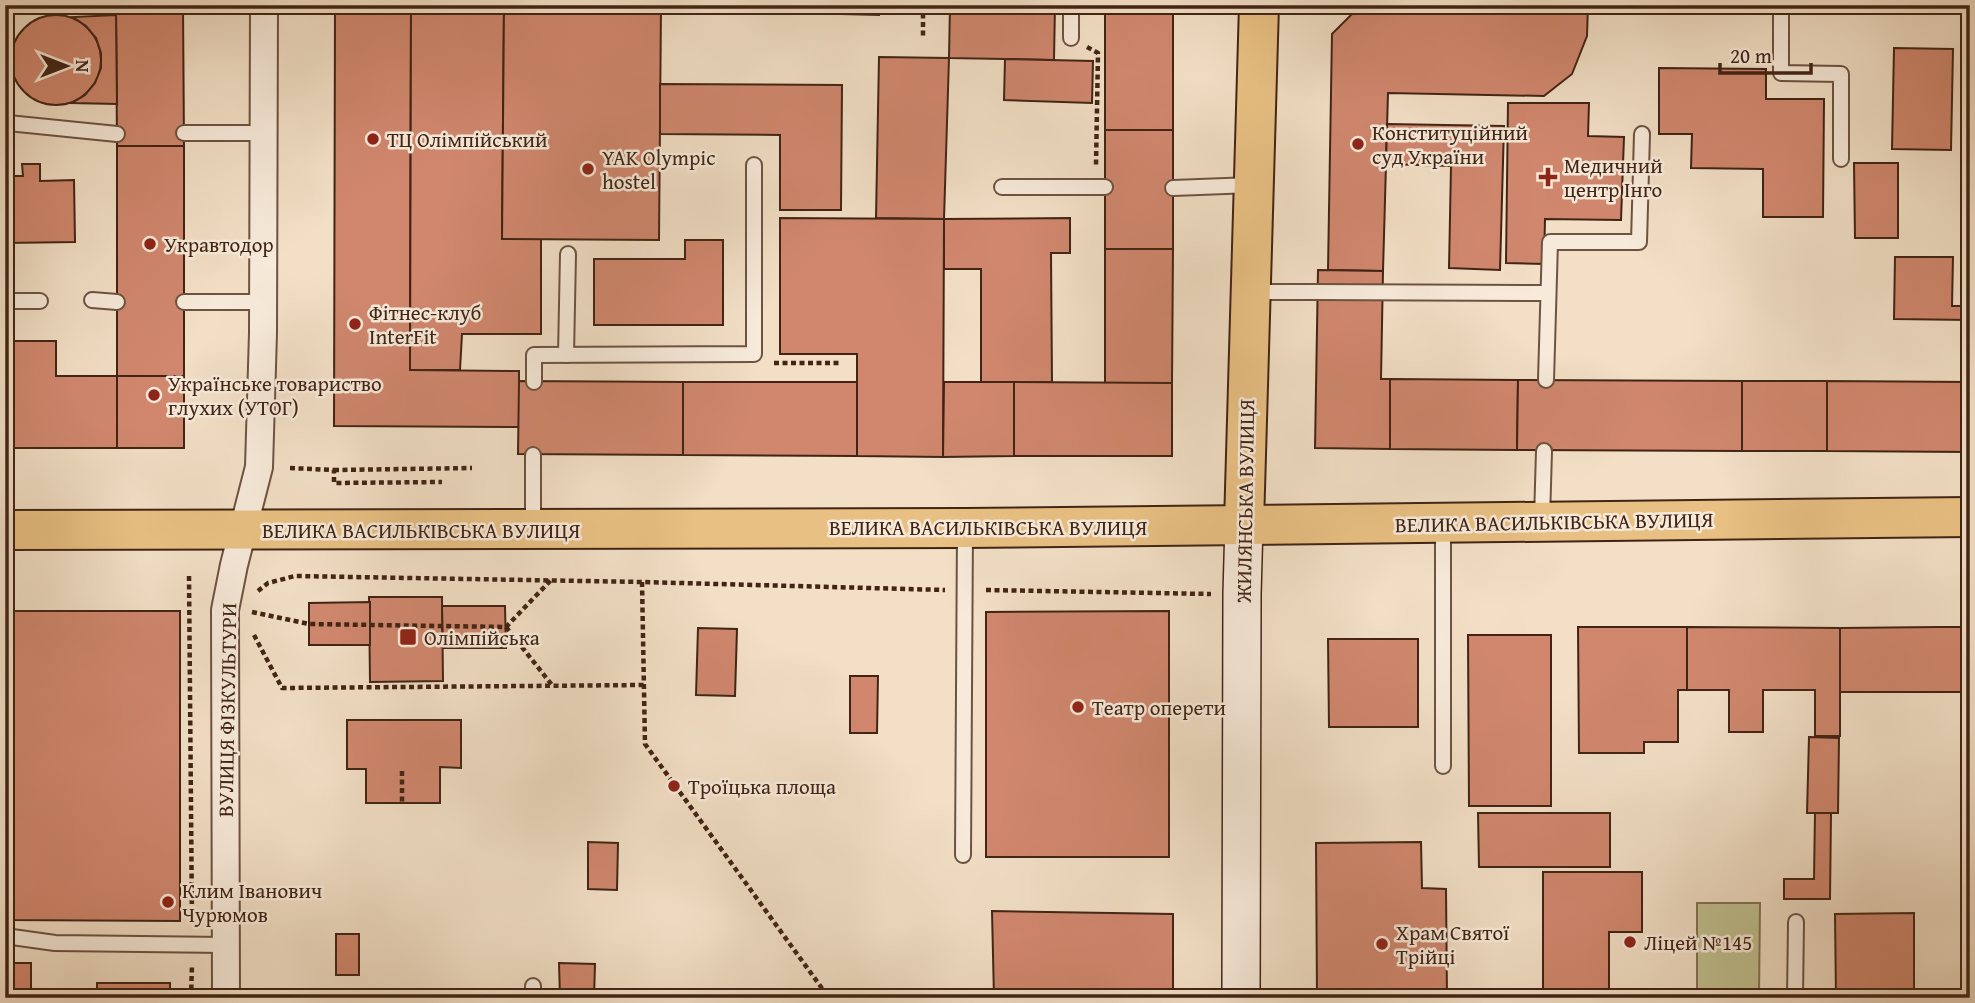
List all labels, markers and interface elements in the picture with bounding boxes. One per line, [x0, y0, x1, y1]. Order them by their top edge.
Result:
north arrow [32, 32, 102, 102]
scale bar [1720, 32, 1811, 76]
text: 20 m [1730, 40, 1772, 71]
text: N [69, 60, 97, 73]
place label: Конституційний суд України [1372, 117, 1528, 172]
place label: ТЦ Олімпійський [387, 124, 548, 155]
marker: ТЦ Олімпійський [365, 131, 381, 147]
marker: Конституційний суд України [1350, 136, 1366, 152]
place label: YAK Olympic hostel [602, 142, 716, 197]
place label: Медичний центр Інго [1564, 150, 1663, 205]
marker: YAK Olympic hostel [580, 161, 596, 177]
marker: Медичний центр Інго [1538, 167, 1558, 187]
place label: Укравтодор [164, 229, 274, 260]
marker: Укравтодор [142, 236, 158, 252]
place label: Фітнес-клуб InterFit [369, 297, 481, 352]
marker: Фітнес-клуб InterFit [347, 316, 363, 332]
place label: Українське товариство глухих (УТОГ) [168, 368, 382, 423]
marker: Українське товариство глухих (УТОГ) [146, 387, 162, 403]
street label: ЖИЛЯНСЬКА ВУЛИЦЯ [1228, 399, 1262, 604]
street label: ВЕЛИКА ВАСИЛЬКІВСЬКА ВУЛИЦЯ [1395, 504, 1713, 540]
street label: ВЕЛИКА ВАСИЛЬКІВСЬКА ВУЛИЦЯ [829, 512, 1147, 543]
street label: ВЕЛИКА ВАСИЛЬКІВСЬКА ВУЛИЦЯ [262, 515, 580, 546]
street label: ВУЛИЦЯ ФІЗКУЛЬТУРИ [210, 603, 244, 817]
place label: Олімпійська [424, 622, 540, 653]
marker: Олімпійська [398, 627, 418, 647]
place label: Театр оперети [1092, 692, 1226, 723]
marker: Театр оперети [1070, 699, 1086, 715]
place label: Троїцька площа [688, 771, 836, 802]
marker: Троїцька площа [666, 778, 682, 794]
place label: Клим Іванович Чурюмов [182, 875, 322, 930]
marker: Клим Іванович Чурюмов [160, 894, 176, 910]
place label: Храм Святої Трійці [1396, 917, 1510, 972]
place label: Ліцей №145 [1644, 927, 1752, 958]
marker: Ліцей №145 [1622, 934, 1638, 950]
marker: Храм Святої Трійці [1374, 936, 1390, 952]

